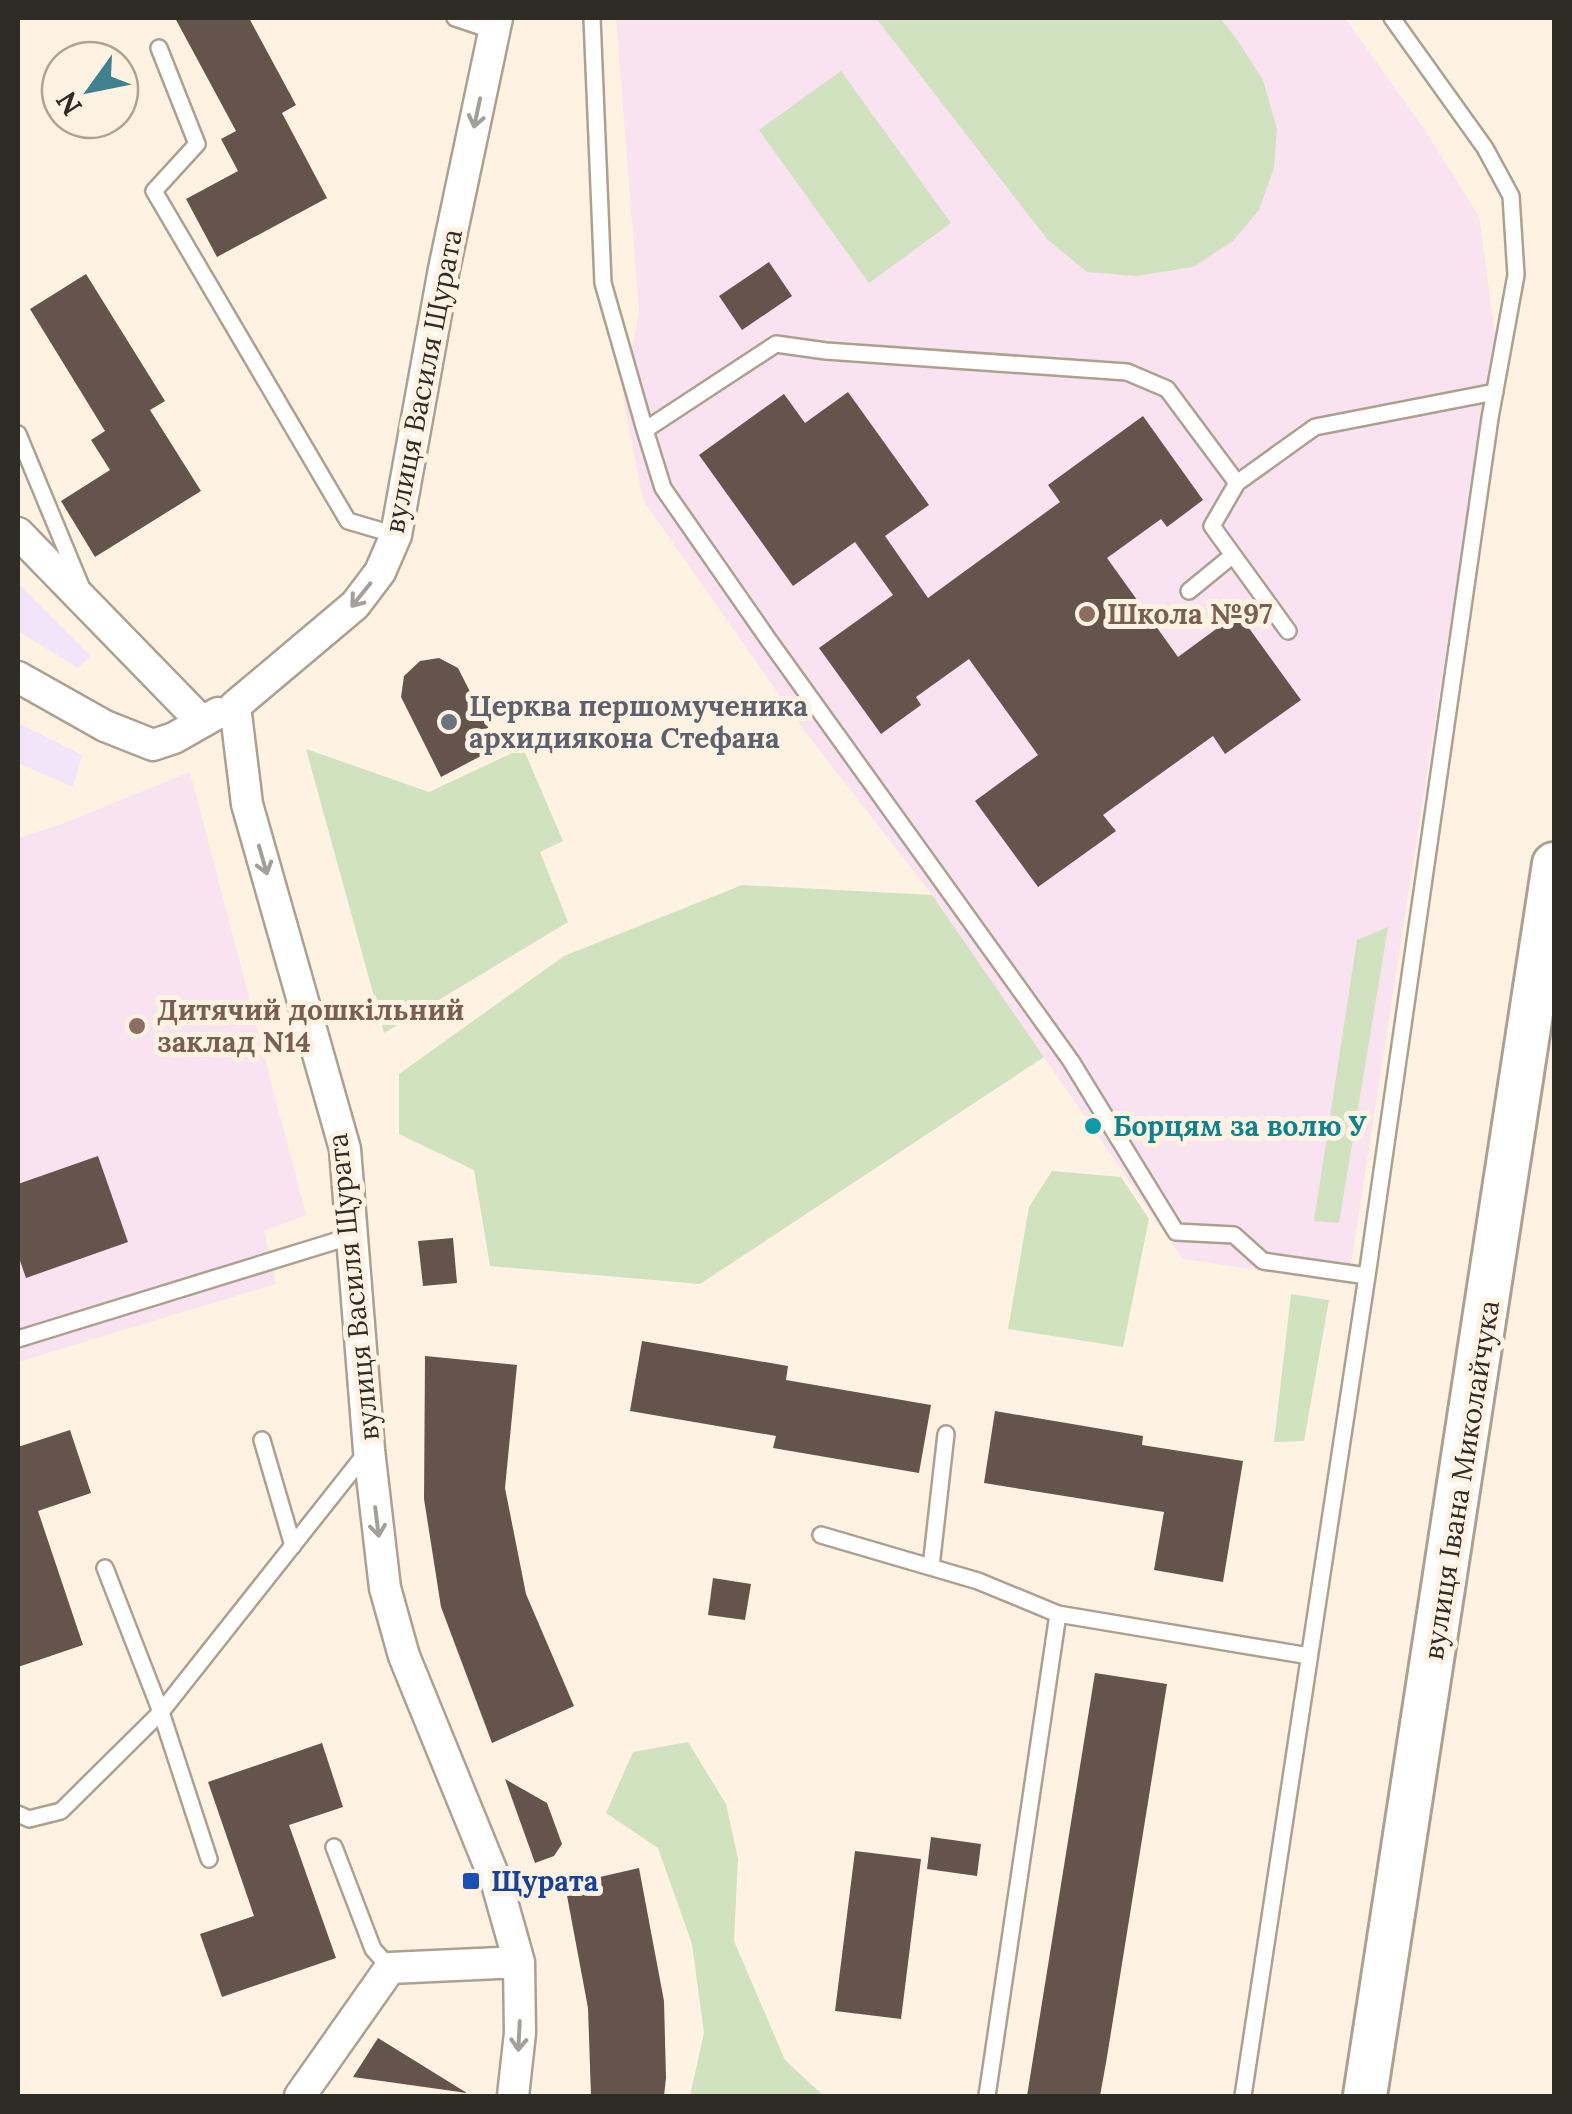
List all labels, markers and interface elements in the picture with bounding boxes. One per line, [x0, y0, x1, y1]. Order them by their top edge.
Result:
north arrow [40, 40, 140, 140]
text: N [48, 85, 90, 123]
one-way arrow [467, 96, 485, 128]
street label: вулиця Василя Щурата [376, 226, 470, 536]
one-way arrow [350, 582, 372, 608]
place label: Школа №97 [1107, 596, 1272, 632]
marker: Школа №97 [1076, 603, 1098, 625]
place label: Церква першомученика архидиякона Стефана [469, 688, 808, 756]
marker: Церква першомученика архидиякона Стефана [438, 711, 460, 733]
one-way arrow [255, 844, 273, 875]
place label: Дитячий дошкільний заклад N14 [157, 992, 464, 1060]
marker: Дитячий дошкільний заклад N14 [126, 1015, 148, 1037]
place label: Борцям за волю У [1113, 1108, 1367, 1144]
marker: Борцям за волю У [1082, 1115, 1104, 1137]
street label: вулиця Василя Щурата [319, 1131, 387, 1443]
street label: вулиця Івана Миколайчука [1415, 1298, 1507, 1662]
one-way arrow [368, 1505, 387, 1537]
place label: Щурата [491, 1863, 599, 1899]
marker: Щурата [460, 1870, 482, 1892]
one-way arrow [509, 2020, 528, 2052]

